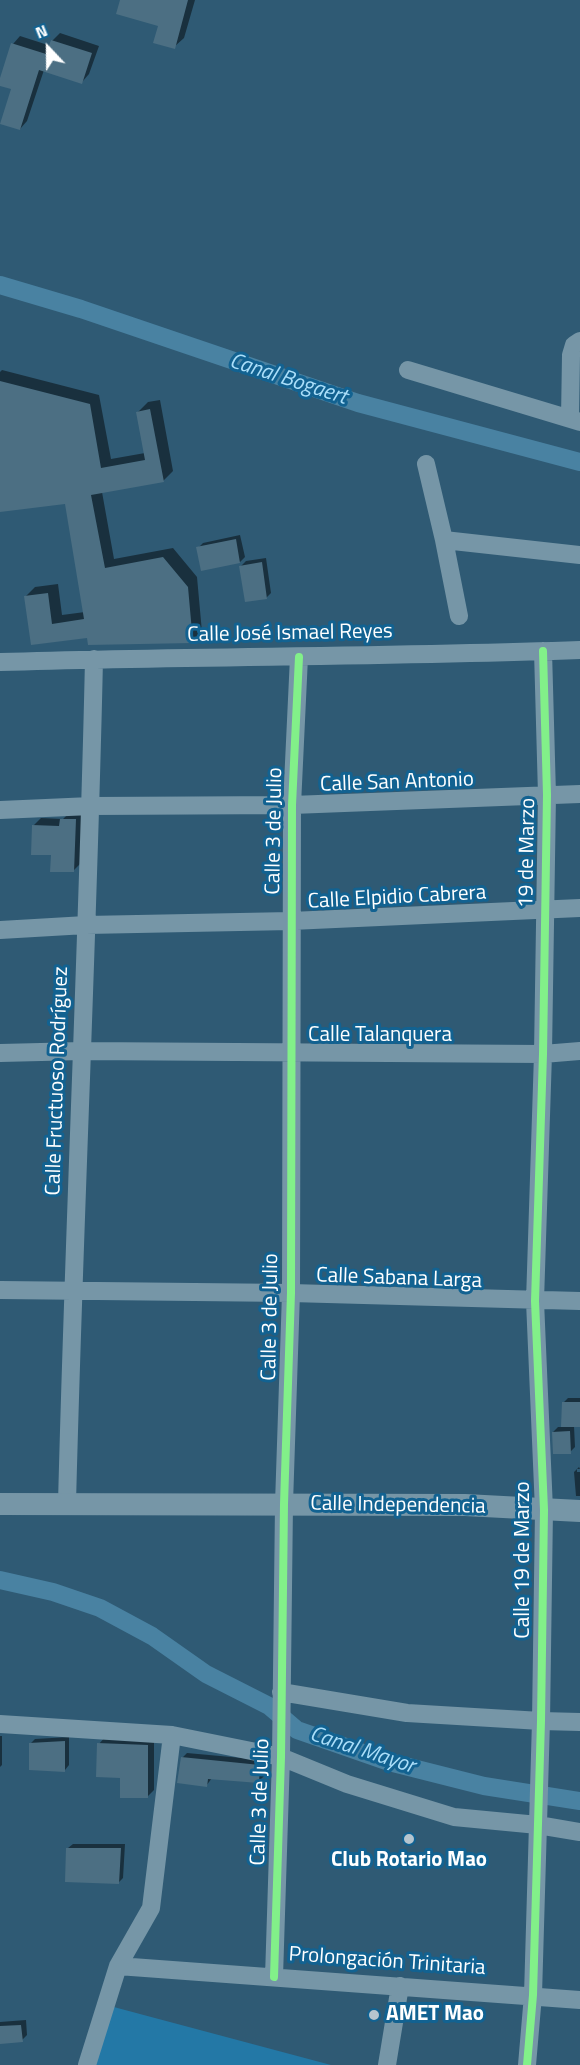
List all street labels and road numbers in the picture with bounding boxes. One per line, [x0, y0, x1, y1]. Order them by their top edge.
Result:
street label: Calle José Ismael Reyes [187, 620, 393, 648]
street label: Calle 3 de Julio [261, 767, 289, 895]
street label: Calle San Antonio [320, 768, 474, 798]
street label: 19 de Marzo [514, 798, 542, 908]
street label: Calle Elpidio Cabrera [307, 881, 487, 915]
street label: Calle Fructuoso Rodríguez [41, 966, 75, 1196]
street label: Calle Talanquera [308, 1023, 452, 1049]
street label: Calle 3 de Julio [257, 1253, 285, 1381]
street label: Calle Sabana Larga [316, 1264, 482, 1294]
street label: Calle 19 de Marzo [511, 1481, 537, 1639]
street label: Calle Independencia [310, 1492, 486, 1520]
street label: Calle 3 de Julio [246, 1738, 276, 1866]
street label: Prolongación Trinitaria [288, 1943, 486, 1981]

